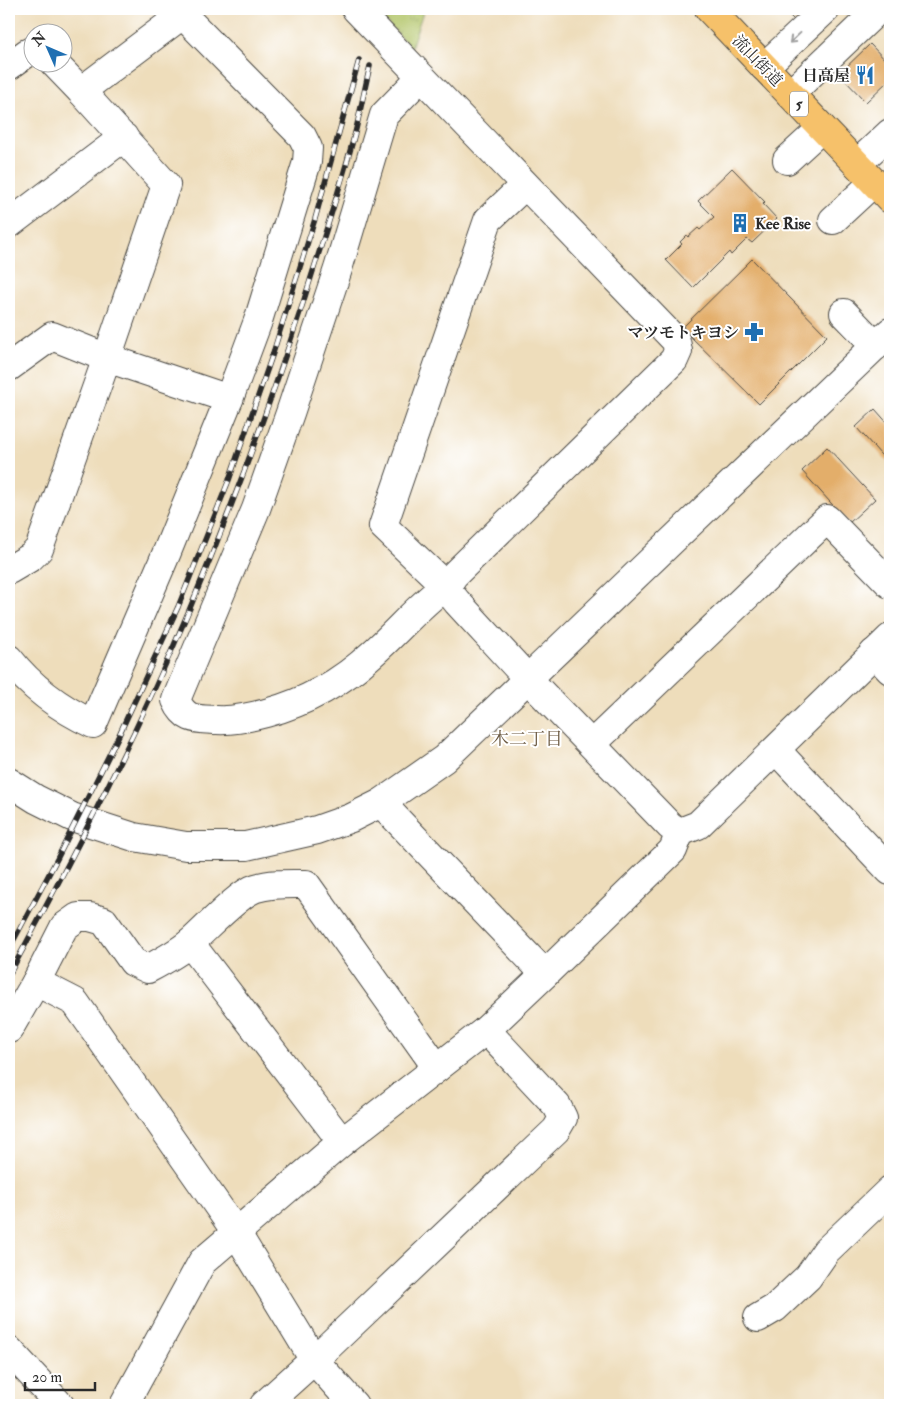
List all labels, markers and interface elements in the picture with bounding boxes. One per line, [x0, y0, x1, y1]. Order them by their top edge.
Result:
north arrow [22, 22, 72, 72]
text: N [28, 28, 50, 50]
street label: 流山街道 [728, 31, 787, 91]
one-way arrow [789, 31, 802, 43]
restaurant icon: 日高屋 [854, 64, 876, 86]
place label: 日高屋 [802, 66, 850, 86]
road number: 5 [790, 92, 808, 116]
building icon: Kee Rise [729, 212, 751, 234]
place label: Kee Rise [755, 214, 811, 234]
pharmacy icon: マツモトキヨシ [743, 321, 765, 343]
place label: マツモトキヨシ [627, 323, 739, 343]
district label: 木二丁目 [491, 728, 563, 751]
scale bar [25, 1359, 95, 1391]
text: 20 m [32, 1368, 62, 1387]

